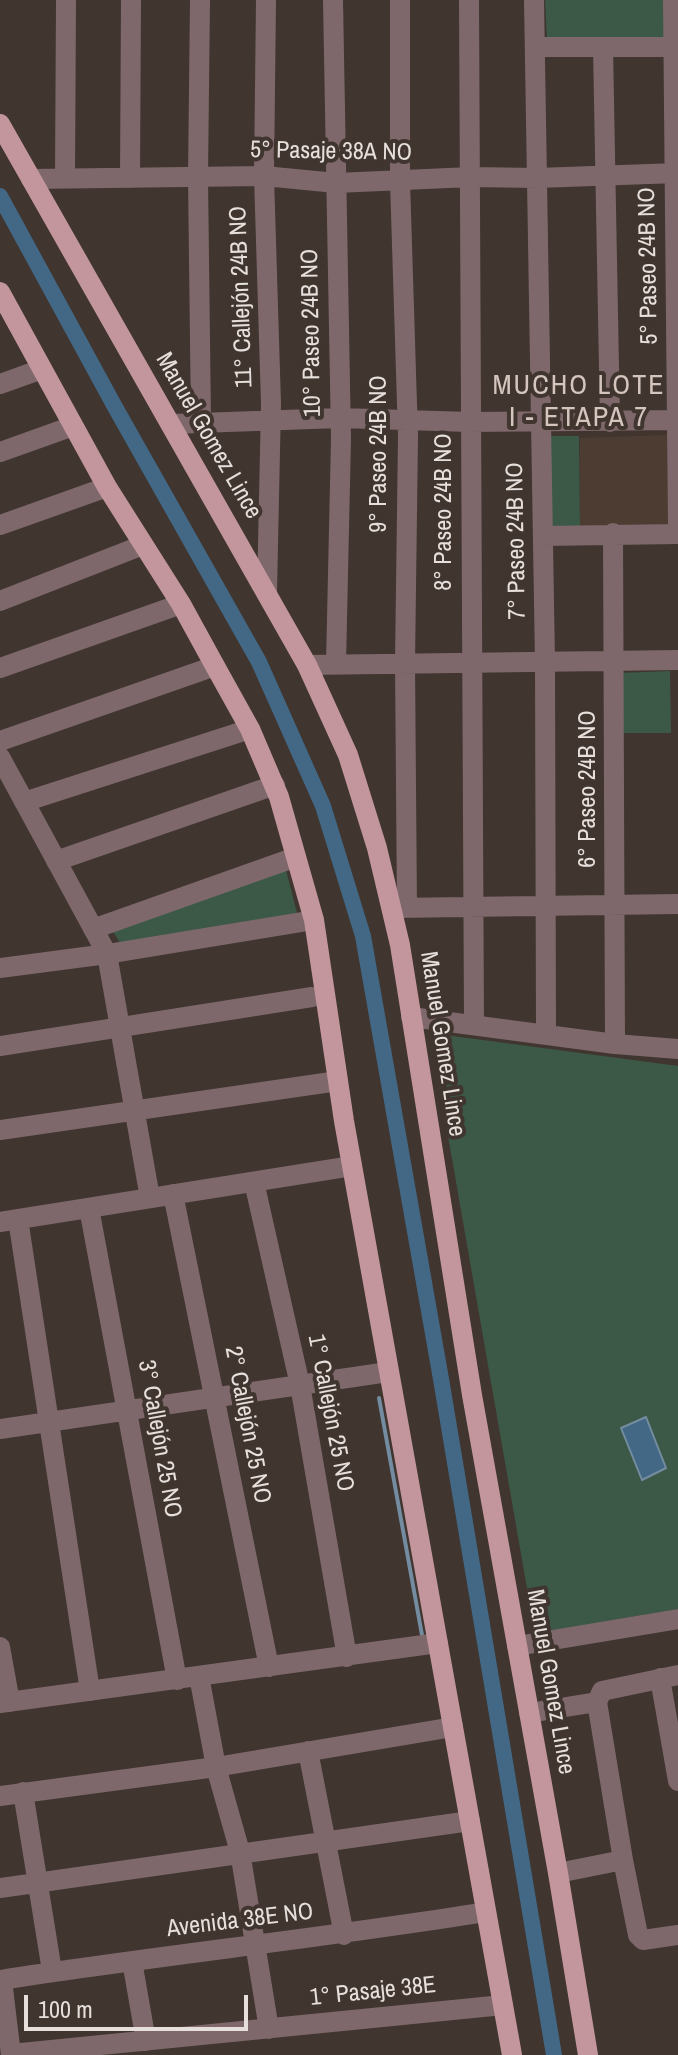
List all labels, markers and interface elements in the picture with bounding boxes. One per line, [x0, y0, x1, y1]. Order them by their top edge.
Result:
street label: 5° Pasaje 38A NO [250, 136, 412, 168]
street label: 5° Paseo 24B NO [633, 187, 665, 345]
street label: 11° Callejón 24B NO [224, 206, 260, 388]
street label: 10° Paseo 24B NO [296, 249, 328, 417]
street label: Manuel Gomez Lince [149, 348, 267, 524]
district label: MUCHO LOTE I - ETAPA 7 [492, 369, 666, 435]
street label: 9° Paseo 24B NO [366, 375, 394, 533]
street label: 8° Paseo 24B NO [431, 433, 459, 591]
street label: 7° Paseo 24B NO [501, 462, 533, 620]
street label: 6° Paseo 24B NO [575, 710, 603, 868]
street label: Manuel Gomez Lince [413, 949, 471, 1139]
street label: 1° Callejón 25 NO [301, 1332, 359, 1494]
street label: 2° Callejón 25 NO [218, 1344, 276, 1506]
street label: 3° Callejón 25 NO [131, 1358, 187, 1520]
street label: Manuel Gomez Lince [520, 1587, 580, 1777]
street label: Avenida 38E NO [165, 1898, 315, 1944]
street label: 1° Pasaje 38E [309, 1971, 437, 2013]
scale bar [28, 1979, 252, 2029]
text: 100 m [38, 1993, 93, 2025]

